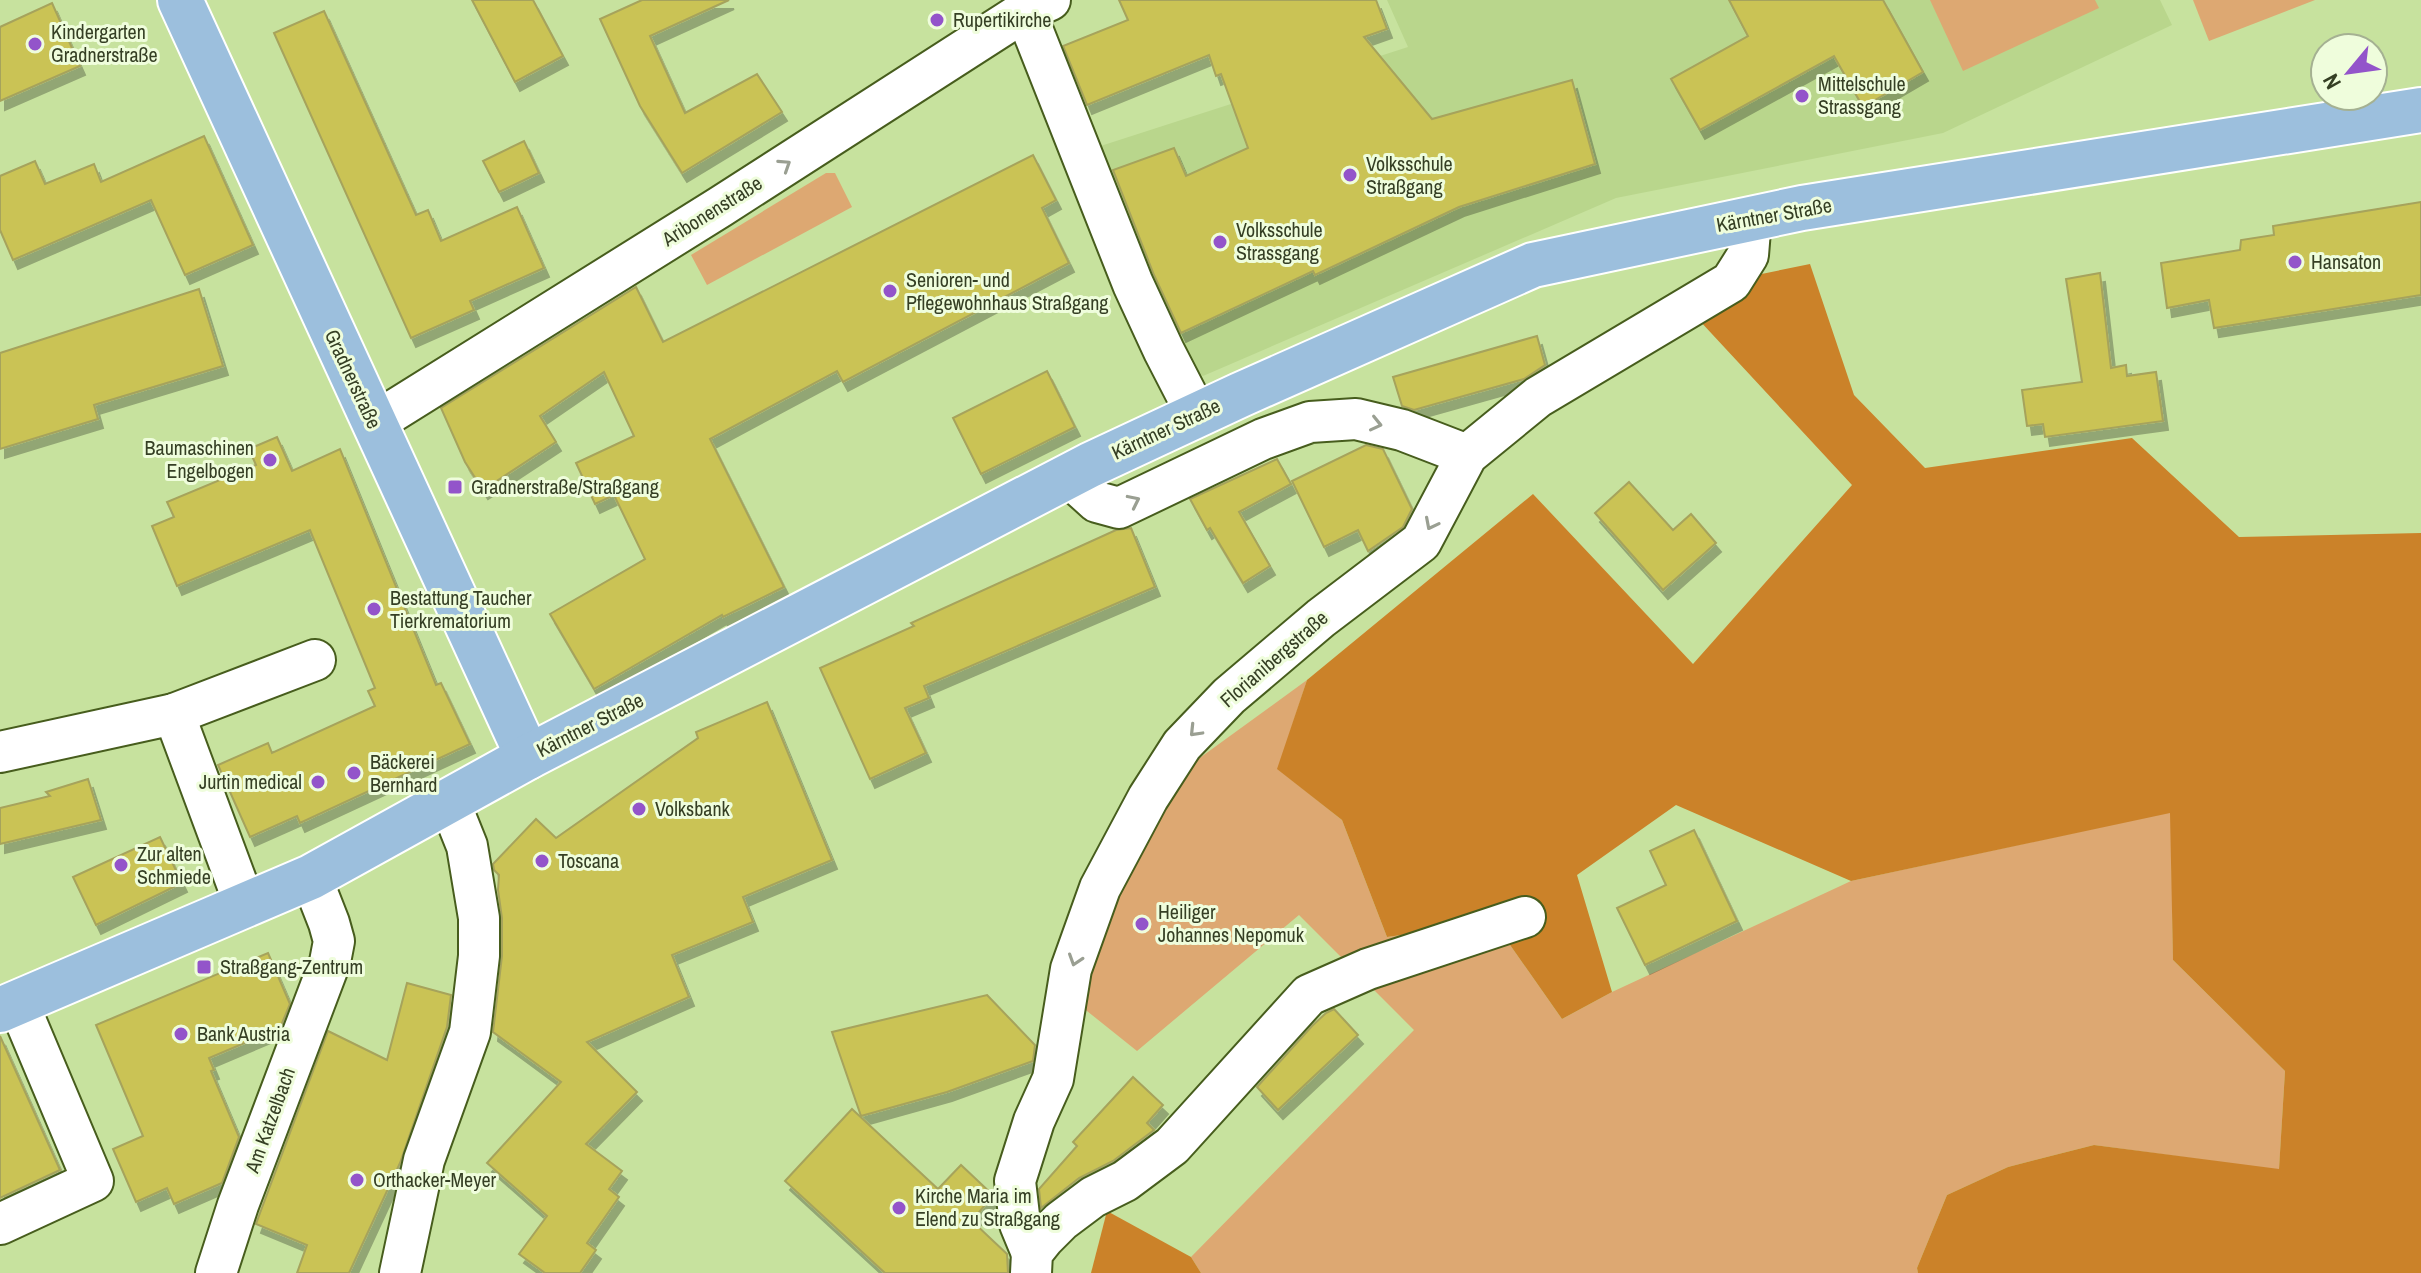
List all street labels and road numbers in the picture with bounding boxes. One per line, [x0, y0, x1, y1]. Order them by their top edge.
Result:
street label: Aribonenstraße [656, 169, 767, 253]
street label: Kärntner Straße [1714, 191, 1834, 238]
street label: Gradnerstraße [319, 325, 388, 433]
street label: Kärntner Straße [1107, 392, 1224, 465]
street label: Florianibergstraße [1214, 604, 1333, 713]
street label: Kärntner Straße [532, 686, 648, 763]
street label: Am Katzelbach [238, 1063, 301, 1177]

